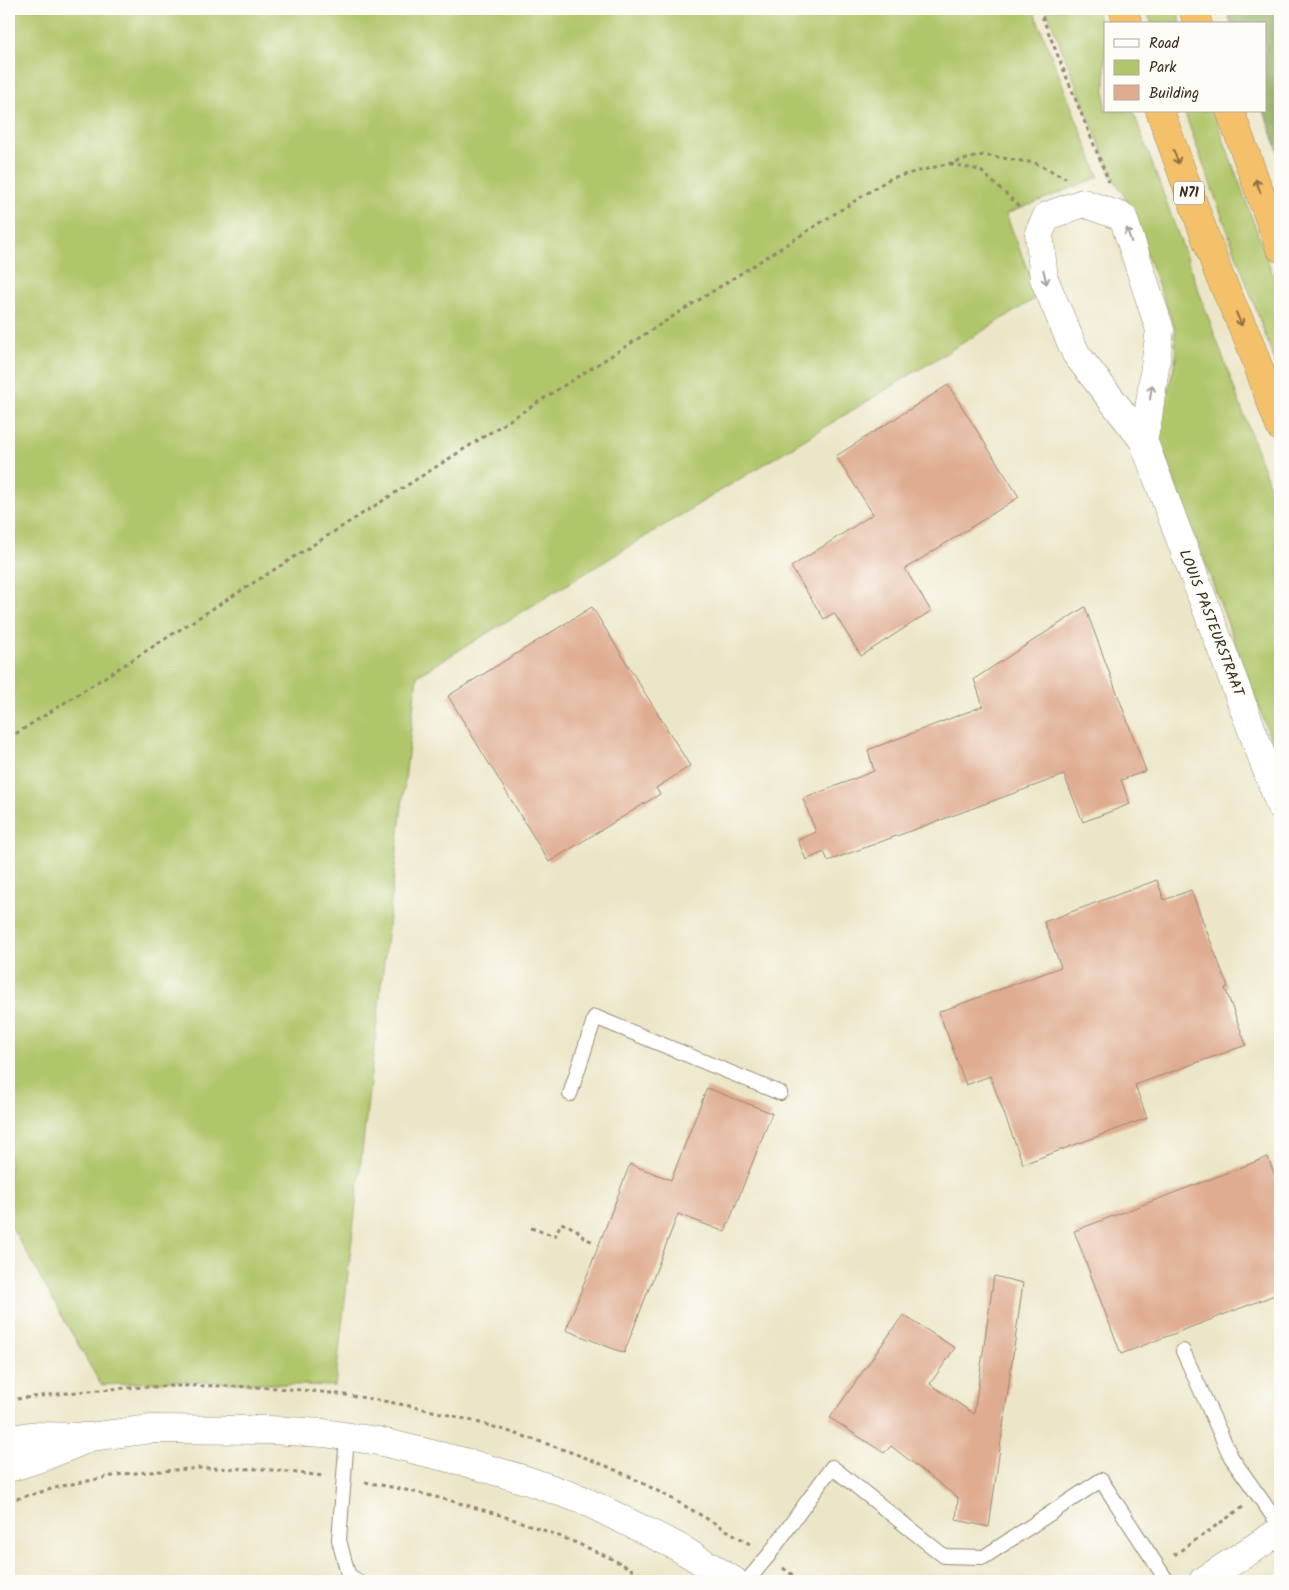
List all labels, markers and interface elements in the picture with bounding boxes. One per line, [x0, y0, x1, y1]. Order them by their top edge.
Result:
legend [1104, 22, 1266, 112]
text: Road [1149, 32, 1180, 56]
text: Park [1149, 56, 1177, 80]
text: Building [1149, 82, 1199, 106]
one-way arrow [1172, 149, 1181, 164]
one-way arrow [1253, 178, 1262, 194]
road number: N71 [1174, 182, 1204, 204]
one-way arrow [1123, 227, 1133, 243]
one-way arrow [1041, 268, 1050, 284]
one-way arrow [1234, 311, 1244, 326]
one-way arrow [1146, 384, 1156, 400]
street label: LOUIS PASTEURSTRAAT [1172, 546, 1251, 702]

